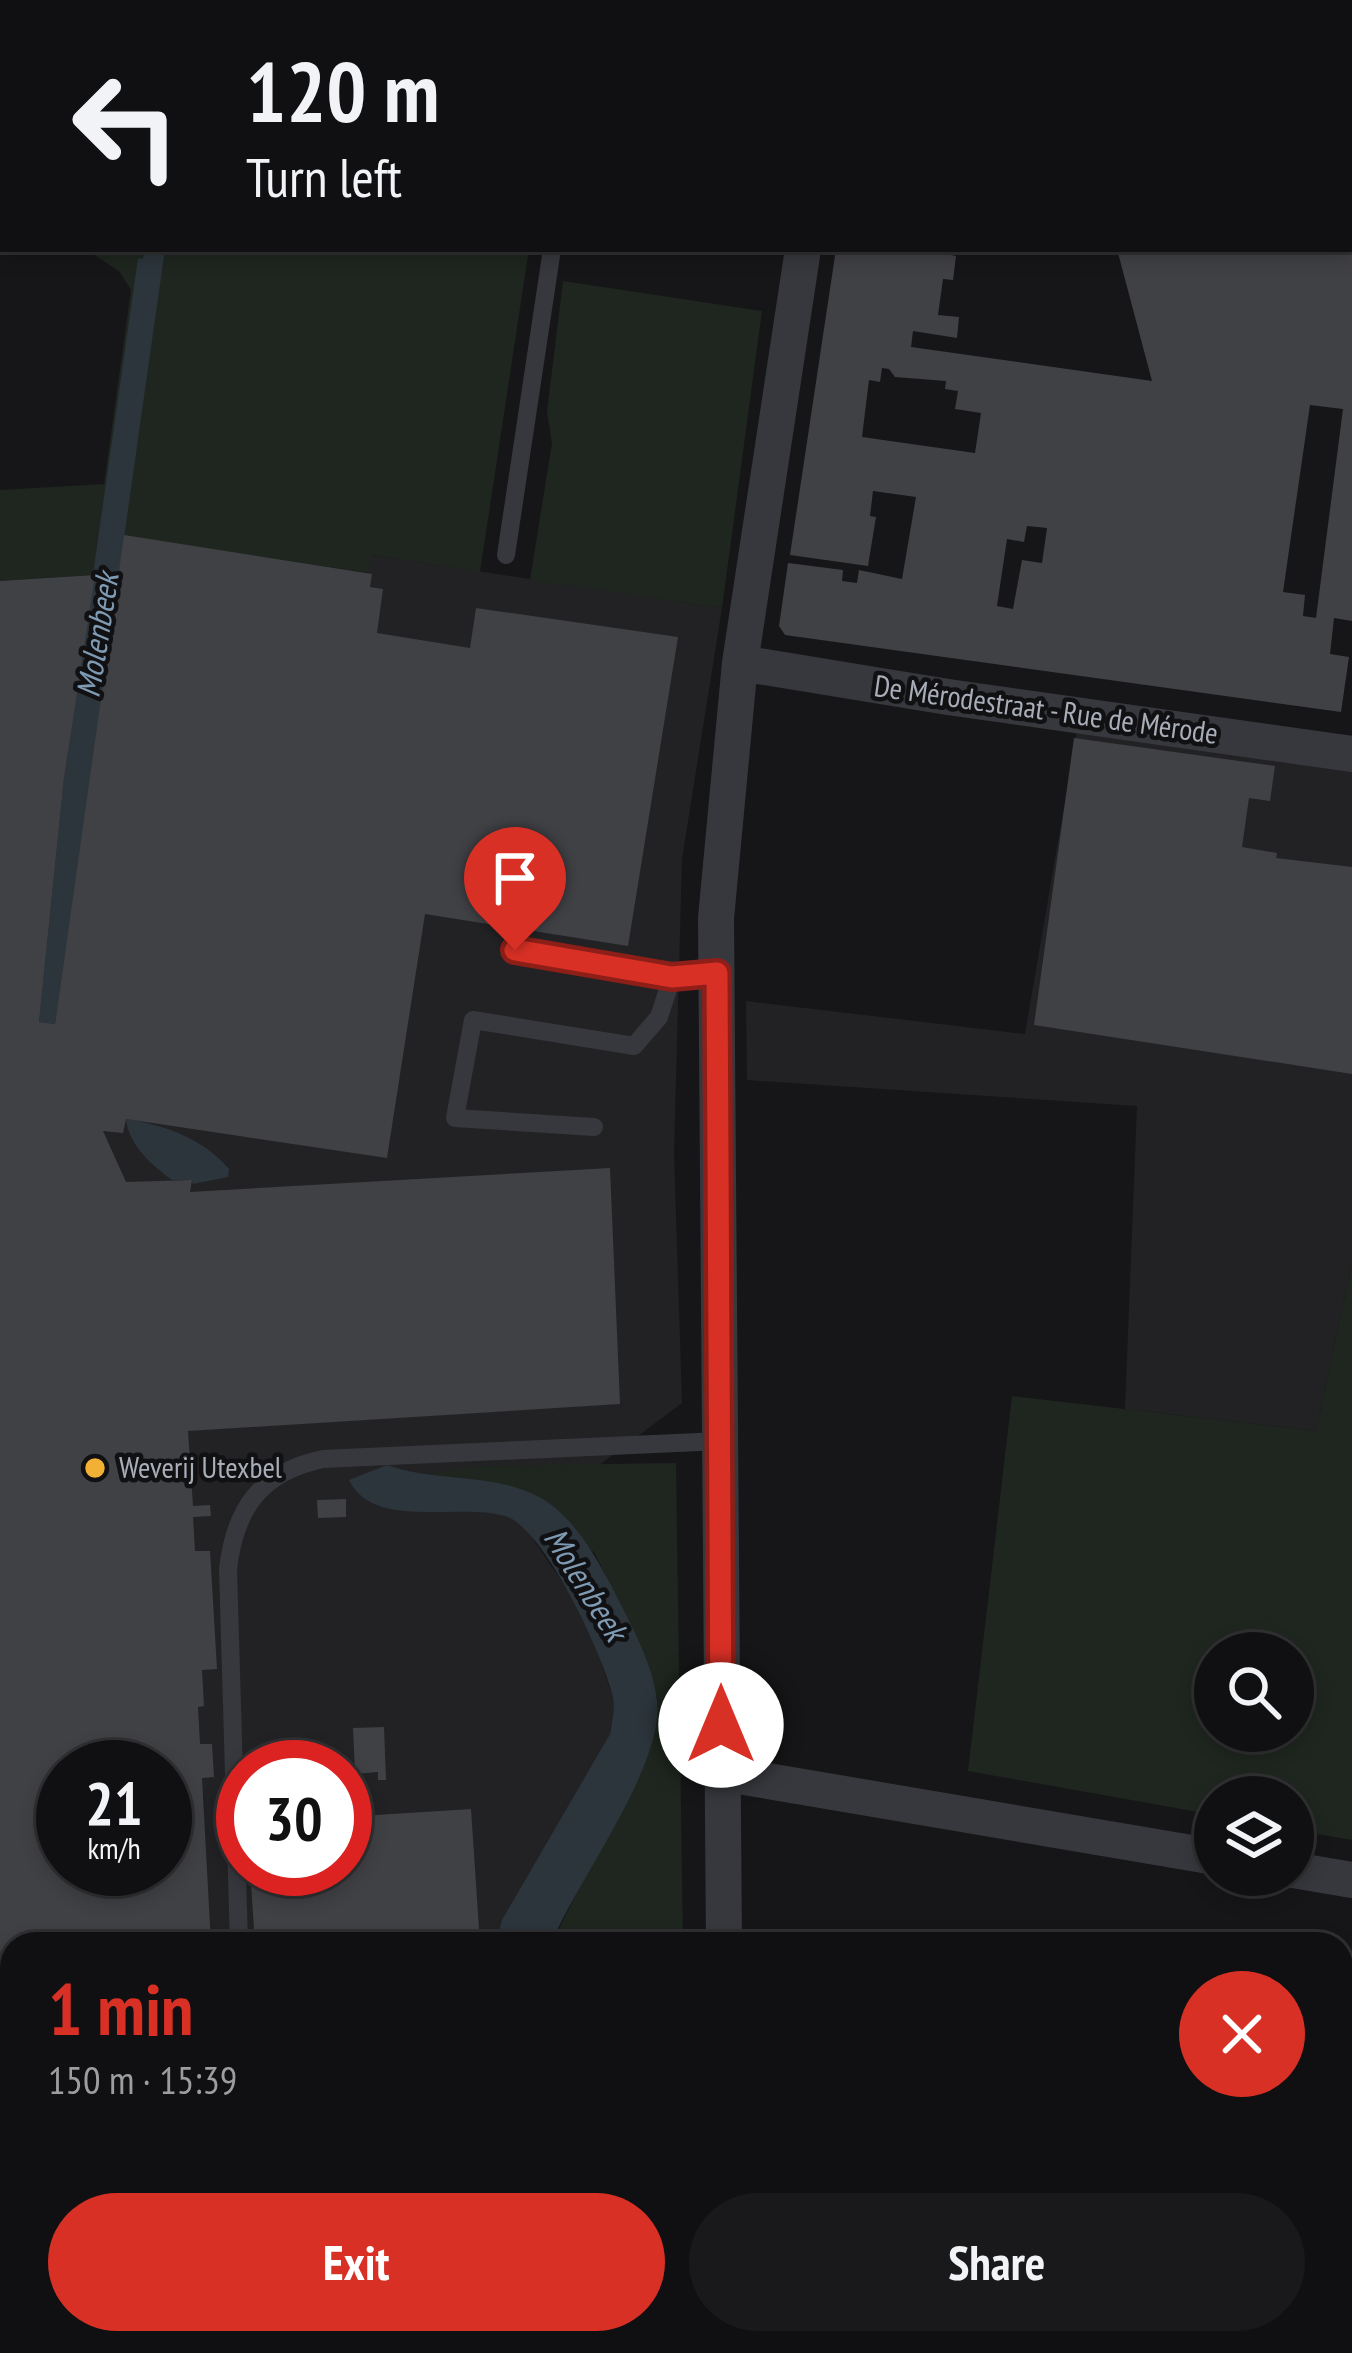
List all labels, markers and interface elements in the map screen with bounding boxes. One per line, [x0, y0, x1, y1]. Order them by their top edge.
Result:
text: 120 m [246, 36, 439, 145]
icon: left [48, 48, 204, 204]
text: Turn left [246, 142, 402, 212]
water label: Molenbeek [65, 566, 128, 700]
street label: De Mérodestraat - Rue de Mérode [872, 665, 1221, 752]
pin [464, 827, 566, 950]
icon: arrive [482, 845, 548, 911]
place label: Weverij Utexbel [119, 1447, 282, 1486]
marker: Weverij Utexbel [82, 1455, 108, 1481]
water label: Molenbeek [535, 1519, 640, 1652]
map controls [1194, 1632, 1314, 1896]
button: search [1194, 1632, 1314, 1752]
position arrow [658, 1662, 784, 1788]
speed limit sign: 30 [216, 1740, 372, 1896]
text: 21 [85, 1764, 143, 1842]
button: layers [1194, 1776, 1314, 1896]
text: km/h [87, 1828, 141, 1867]
text: 1 min [48, 1962, 193, 2055]
button: close [1179, 1971, 1305, 2097]
text: 150 m · 15:39 [48, 2054, 237, 2105]
button: Exit [48, 2193, 665, 2331]
button: Share [689, 2193, 1305, 2331]

